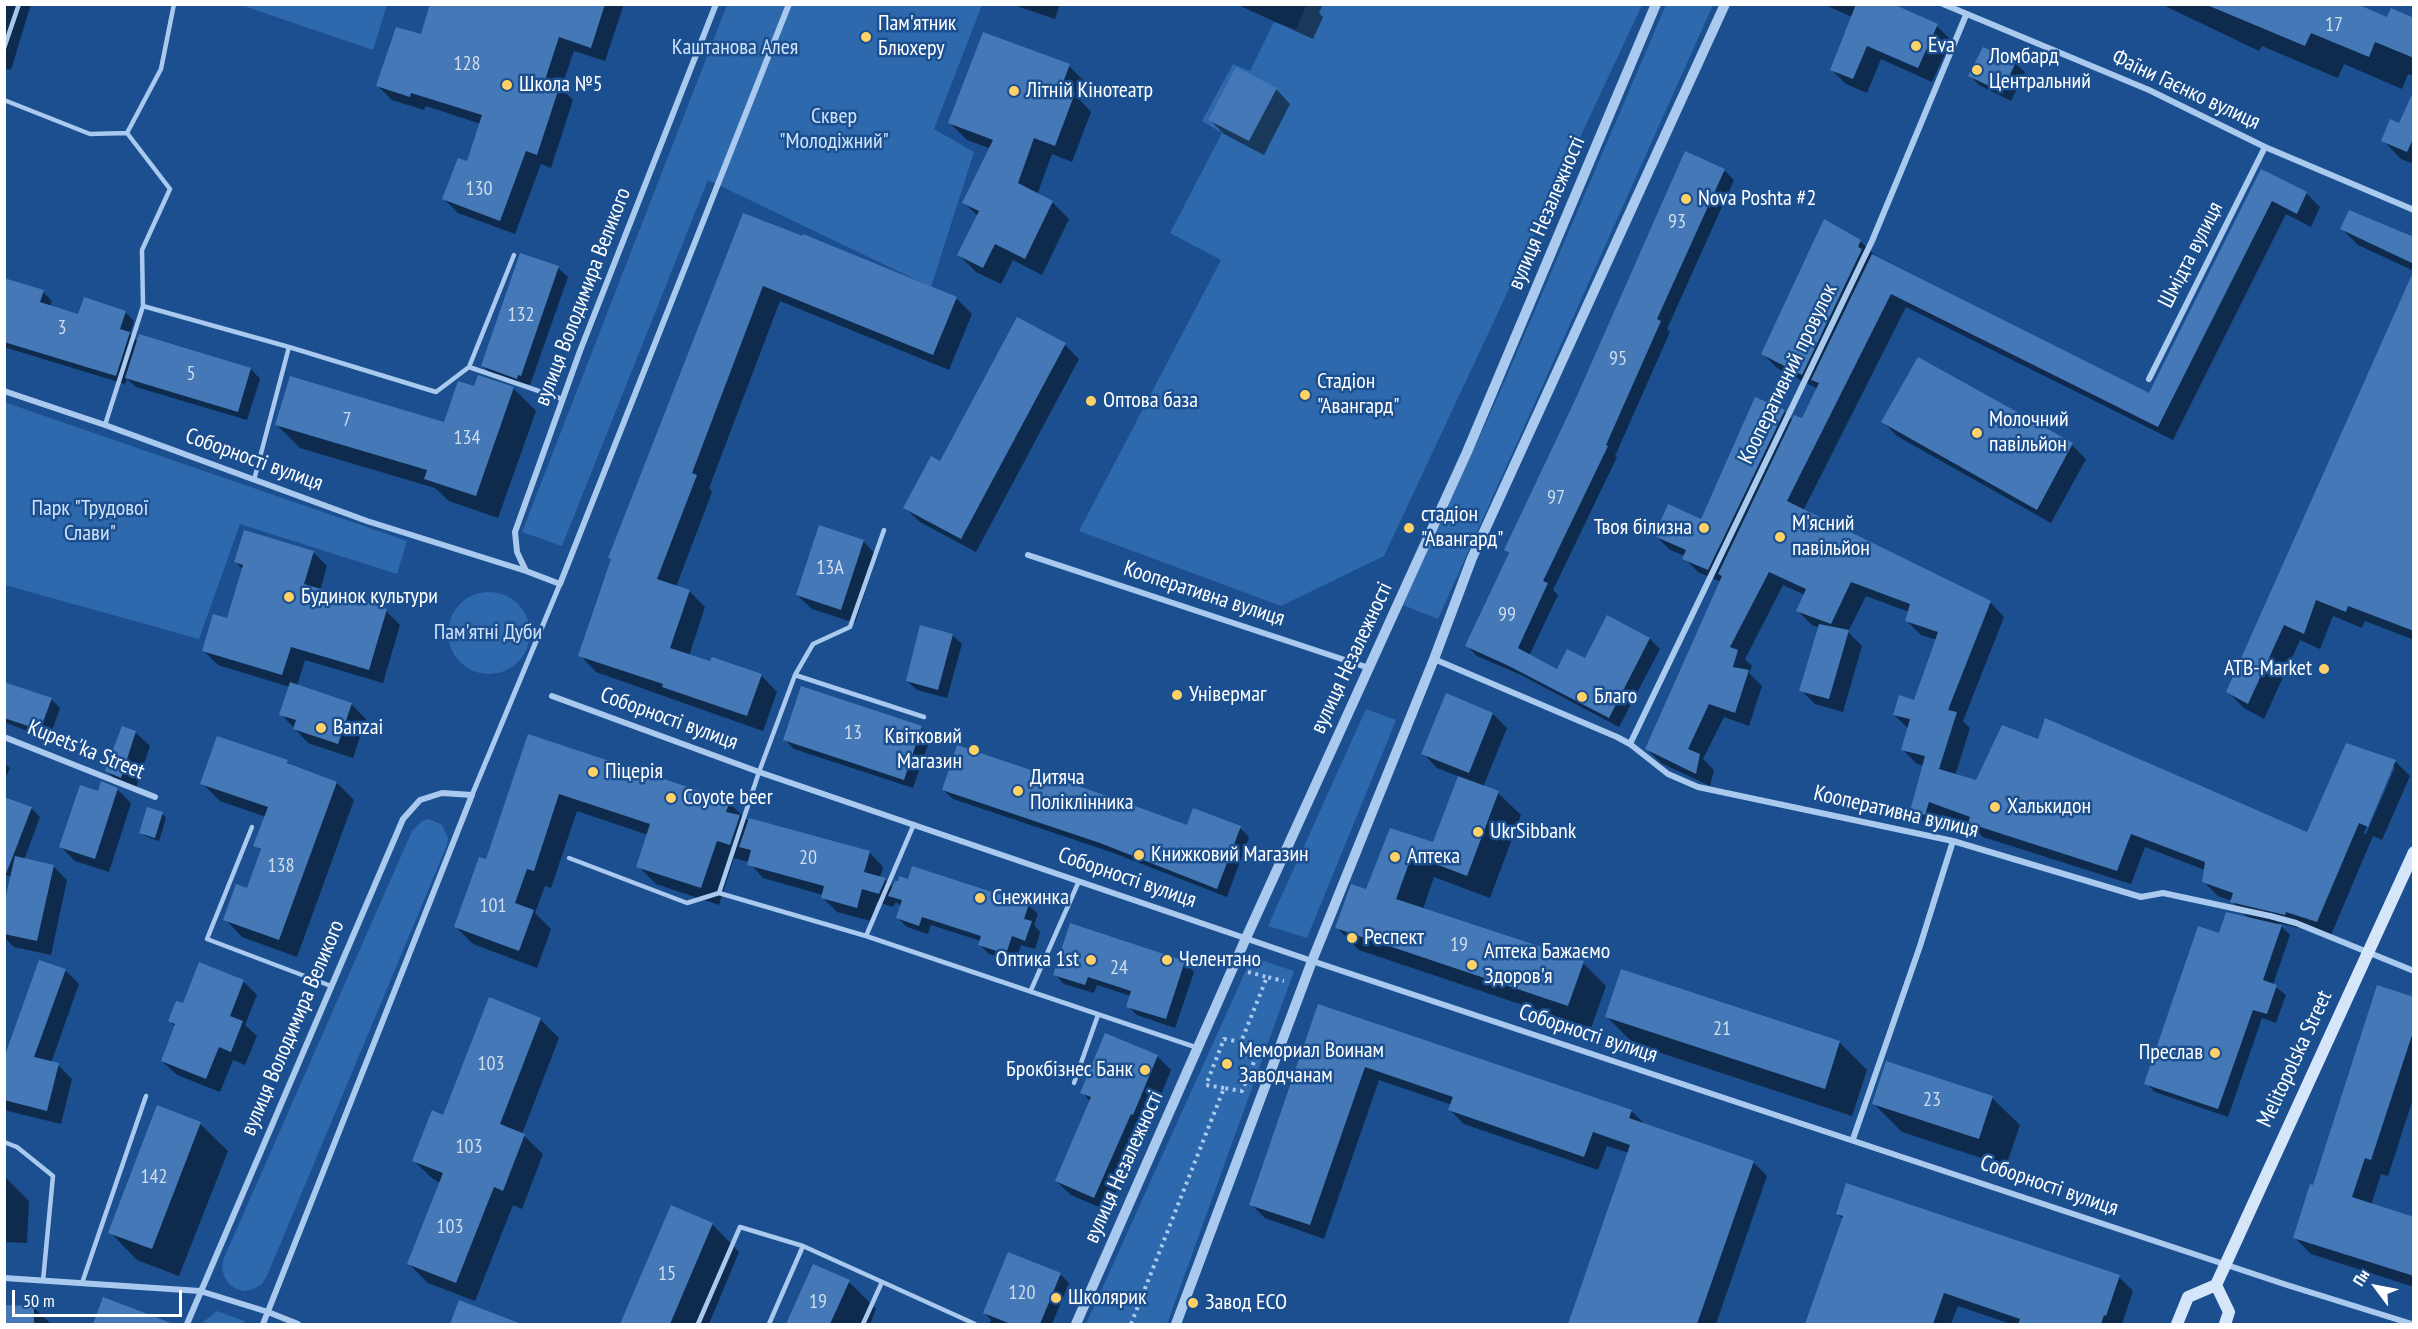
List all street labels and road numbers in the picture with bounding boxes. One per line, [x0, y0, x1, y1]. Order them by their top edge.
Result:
street label: Фаїни Гаєнко вулиця [2108, 44, 2264, 136]
street label: вулиця Незалежності [1503, 132, 1591, 294]
street label: вулиця Володимира Великого [529, 184, 637, 410]
street label: Шмідта вулиця [2153, 198, 2229, 312]
street label: Кооперативний провулок [1733, 280, 1843, 468]
street label: Соборності вулиця [182, 423, 326, 497]
street label: Кооперативна вулиця [1120, 555, 1288, 633]
street label: вулиця Незалежності [1305, 578, 1399, 738]
street label: Соборності вулиця [597, 682, 741, 756]
street label: Kupets'ka Street [24, 715, 148, 785]
street label: Кооперативна вулиця [1811, 780, 1981, 844]
street label: Соборності вулиця [1054, 842, 1200, 914]
street label: вулиця Володимира Великого [236, 916, 350, 1140]
street label: Melitopolska Street [2252, 987, 2338, 1131]
street label: Соборності вулиця [1515, 999, 1661, 1069]
street label: вулиця Незалежності [1079, 1087, 1169, 1247]
street label: Соборності вулиця [1976, 1150, 2122, 1222]

